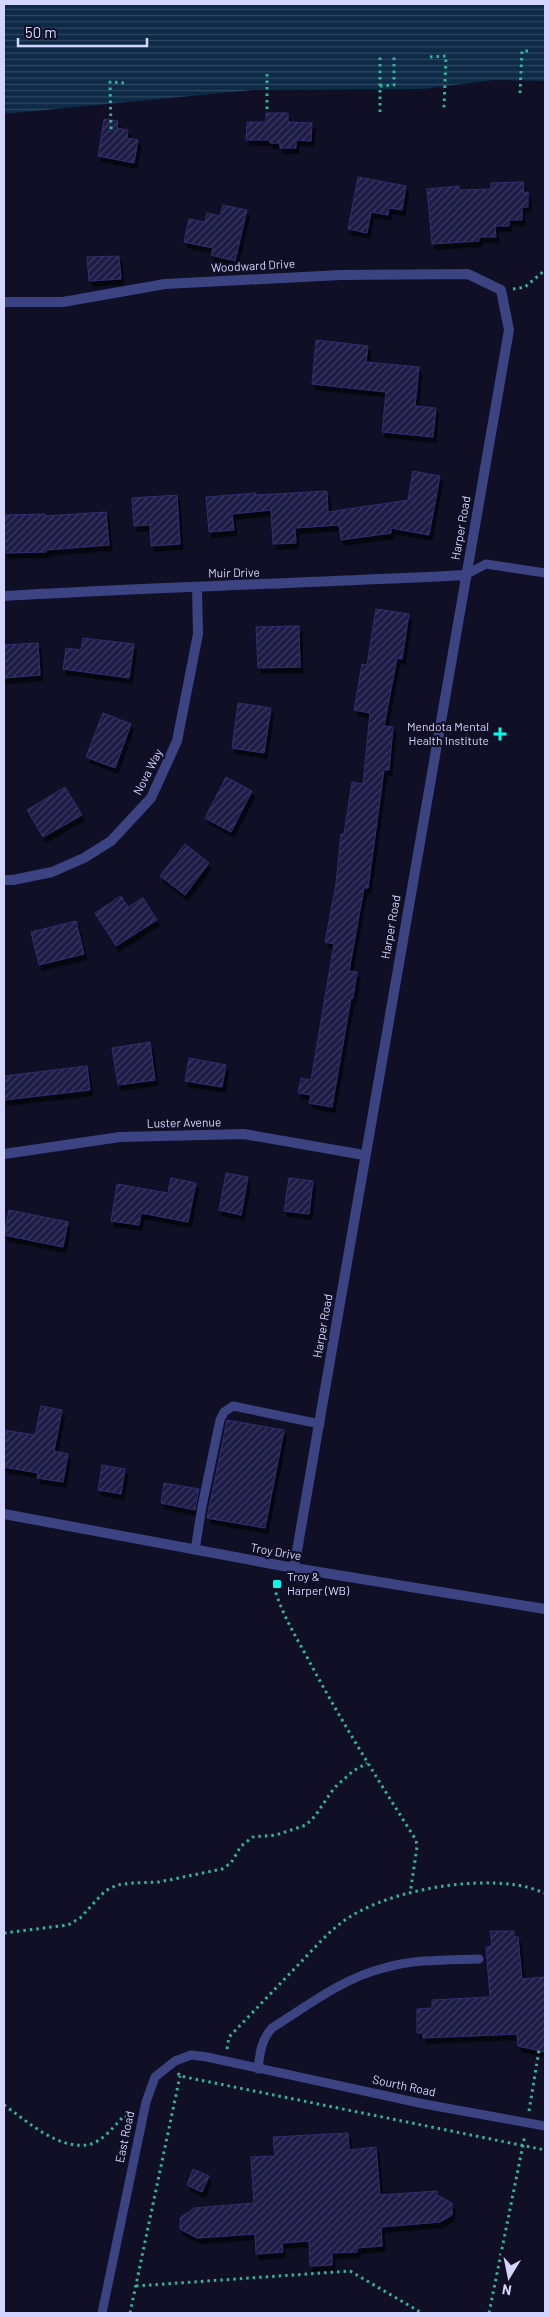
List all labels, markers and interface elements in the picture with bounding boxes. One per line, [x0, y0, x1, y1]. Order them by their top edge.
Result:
scale bar [18, 15, 146, 47]
text: 50 m [25, 23, 57, 41]
street label: Woodward Drive [211, 256, 295, 274]
street label: Harper Road [448, 495, 473, 561]
street label: Muir Drive [208, 565, 260, 579]
place label: Mendota Mental Health Institute [407, 719, 489, 747]
marker: Mendota Mental Health Institute [493, 727, 507, 741]
street label: Nova Way [130, 746, 165, 797]
street label: Harper Road [378, 894, 403, 960]
street label: Luster Avenue [147, 1114, 221, 1130]
street label: Harper Road [310, 1293, 335, 1359]
street label: Troy Drive [250, 1540, 303, 1562]
place label: Troy & Harper (WB) [287, 1569, 350, 1597]
marker: Troy & Harper (WB) [271, 1578, 283, 1590]
street label: Sourth Road [371, 2071, 437, 2099]
street label: East Road [112, 2110, 136, 2164]
north arrow [484, 2252, 534, 2302]
text: N [501, 2281, 513, 2299]

